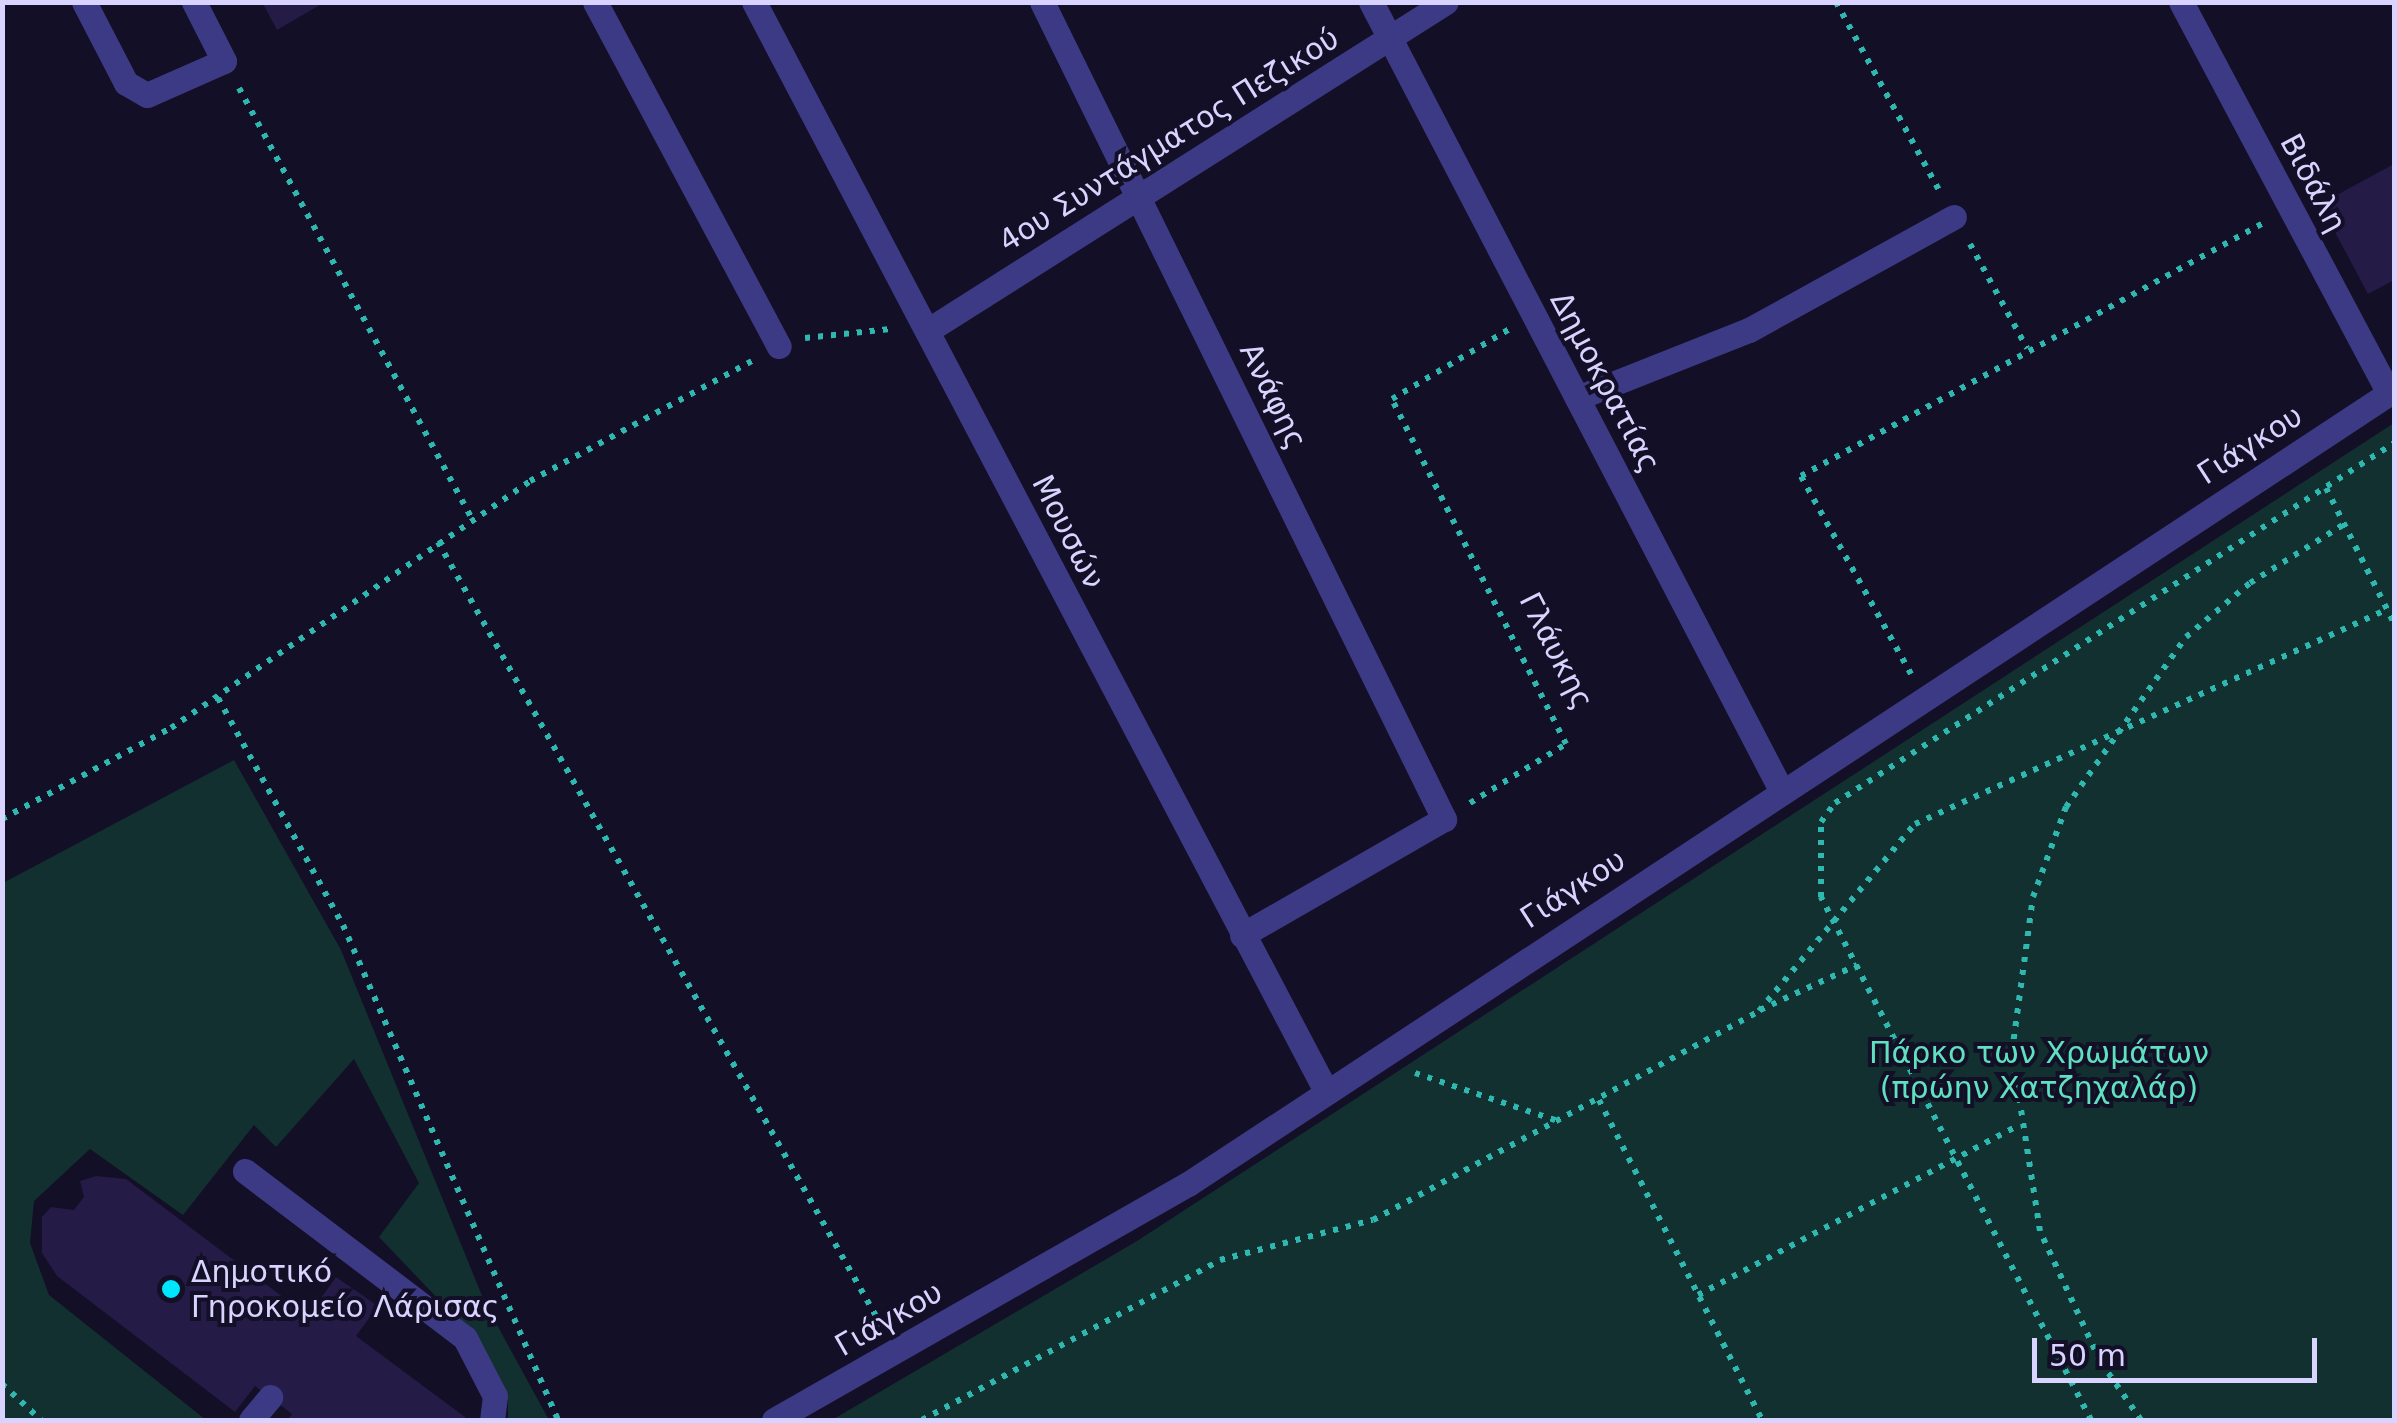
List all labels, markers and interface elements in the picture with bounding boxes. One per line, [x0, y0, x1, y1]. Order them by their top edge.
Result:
street label: 4ου Συντάγματος Πεζικού [992, 20, 1346, 260]
street label: Βιδάλη [2272, 128, 2354, 238]
street label: Δημοκρατίας [1542, 286, 1668, 478]
street label: Ανάφης [1232, 337, 1314, 455]
street label: Γιάγκου [2191, 398, 2309, 492]
street label: Μουσών [1024, 469, 1112, 595]
street label: Γλάυκης [1511, 587, 1601, 715]
street label: Γιάγκου [1514, 842, 1632, 936]
park label: Πάρκο των Χρωμάτων (πρώην Χατζηχαλάρ) [1869, 1035, 2209, 1106]
place label: Δημοτικό Γηροκομείο Λάρισας [191, 1254, 499, 1324]
street label: Γιάγκου [829, 1274, 949, 1364]
marker: Δημοτικό Γηροκομείο Λάρισας [160, 1278, 182, 1300]
scale bar [2037, 1318, 2322, 1380]
text: 50 m [2049, 1338, 2126, 1373]

